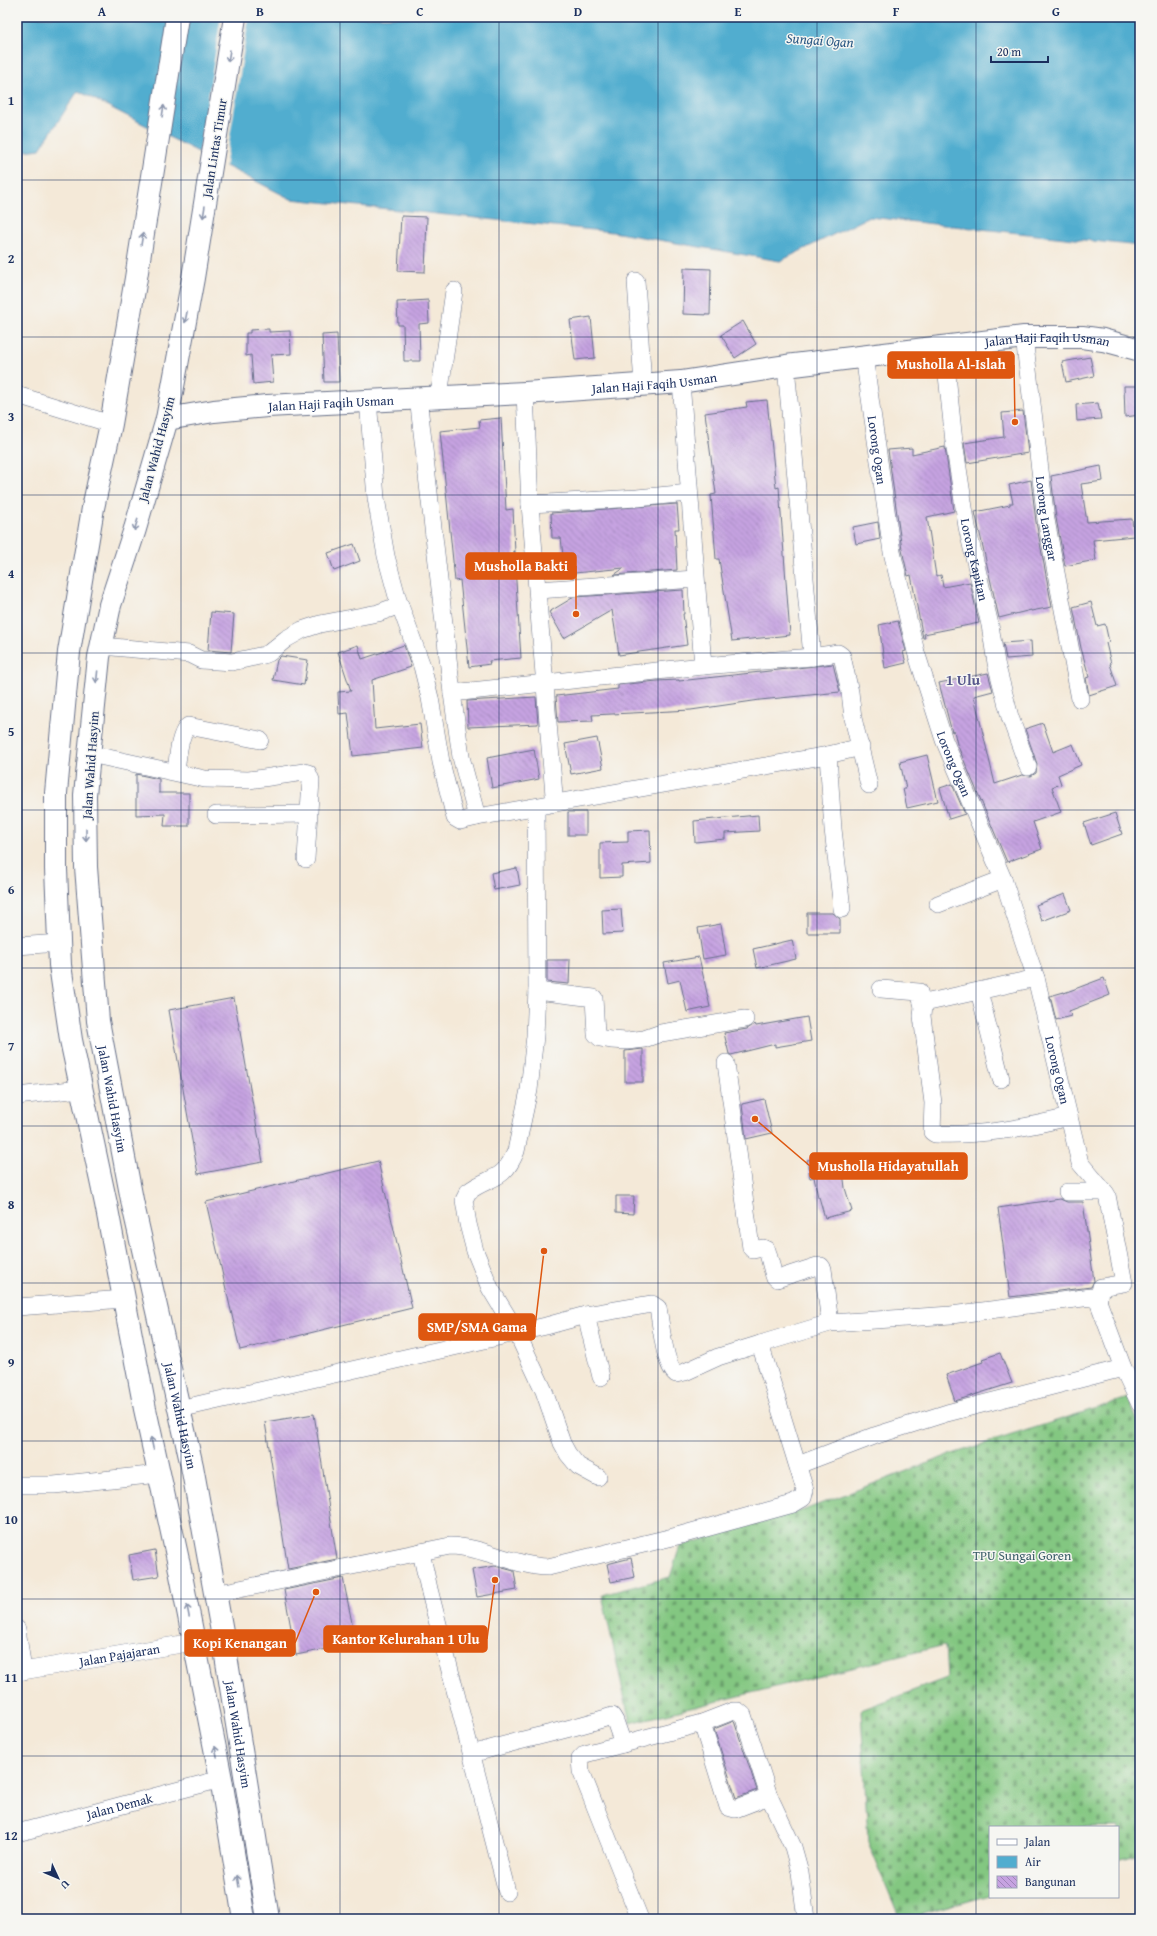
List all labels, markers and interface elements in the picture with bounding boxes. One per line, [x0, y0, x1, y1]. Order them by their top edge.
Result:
text: A [98, 2, 107, 21]
text: B [256, 2, 264, 21]
text: C [416, 2, 424, 21]
text: D [574, 2, 582, 21]
text: E [735, 2, 742, 21]
text: F [893, 2, 900, 21]
text: G [1052, 2, 1060, 21]
water label: Sungai Ogan [786, 28, 854, 52]
scale bar [991, 38, 1048, 64]
text: 20 m [997, 43, 1021, 60]
one-way arrow [225, 49, 233, 62]
text: 1 [8, 91, 14, 110]
street label: Jalan Lintas Timur [197, 96, 232, 201]
one-way arrow [159, 105, 167, 118]
one-way arrow [200, 205, 208, 218]
one-way arrow [138, 233, 146, 246]
text: 2 [8, 249, 15, 268]
one-way arrow [182, 310, 190, 323]
street label: Jalan Haji Faqih Usman [982, 328, 1113, 352]
callout: Musholla Al-Islah [888, 352, 1014, 378]
text: Musholla Al-Islah [896, 354, 1007, 374]
street label: Jalan Haji Faqih Usman [589, 368, 719, 398]
street label: Jalan Haji Faqih Usman [266, 391, 395, 416]
street label: Jalan Wahid Hasyim [133, 394, 180, 506]
text: 3 [8, 407, 14, 426]
street label: Lorong Ogan [863, 414, 891, 486]
street label: Lorong Langgar [1031, 475, 1063, 563]
street label: Lorong Kapitan [956, 517, 993, 603]
one-way arrow [132, 518, 139, 531]
callout: Musholla Bakti [466, 553, 576, 579]
text: Musholla Bakti [474, 556, 569, 576]
text: 4 [8, 564, 15, 583]
district label: 1 Ulu [946, 669, 981, 690]
one-way arrow [94, 670, 101, 683]
street label: Jalan Wahid Hasyim [77, 710, 104, 822]
text: 5 [8, 722, 15, 741]
street label: Lorong Ogan [932, 729, 976, 800]
one-way arrow [82, 828, 90, 841]
text: 6 [8, 880, 15, 899]
street label: Lorong Ogan [1040, 1034, 1075, 1107]
text: 7 [8, 1037, 15, 1056]
street label: Jalan Wahid Hasyim [92, 1042, 132, 1154]
callout: Musholla Hidayatullah [810, 1153, 967, 1179]
text: Musholla Hidayatullah [817, 1156, 960, 1176]
text: 8 [8, 1195, 15, 1214]
callout: SMP/SMA Gama [419, 1314, 535, 1340]
text: SMP/SMA Gama [427, 1317, 528, 1337]
text: 9 [8, 1353, 15, 1372]
street label: Jalan Wahid Hasyim [158, 1359, 201, 1471]
one-way arrow [148, 1437, 156, 1450]
text: 10 [4, 1510, 18, 1529]
park label: TPU Sungai Goren [973, 1546, 1072, 1565]
one-way arrow [184, 1605, 192, 1618]
callout: Kantor Kelurahan 1 Ulu [324, 1626, 487, 1652]
text: Kantor Kelurahan 1 Ulu [332, 1629, 480, 1649]
callout: Kopi Kenangan [185, 1630, 295, 1656]
text: Kopi Kenangan [193, 1633, 288, 1653]
street label: Jalan Pajajaran [76, 1639, 162, 1672]
text: 11 [4, 1668, 18, 1687]
street label: Jalan Wahid Hasyim [220, 1677, 256, 1790]
one-way arrow [211, 1746, 219, 1759]
street label: Jalan Demak [83, 1788, 155, 1825]
text: 12 [4, 1826, 18, 1845]
legend [989, 1826, 1119, 1898]
text: Jalan [1023, 1833, 1050, 1850]
text: Air [1025, 1853, 1041, 1870]
north arrow [38, 1858, 78, 1898]
text: Bangunan [1025, 1873, 1076, 1890]
one-way arrow [233, 1874, 241, 1887]
text: U [56, 1877, 74, 1894]

